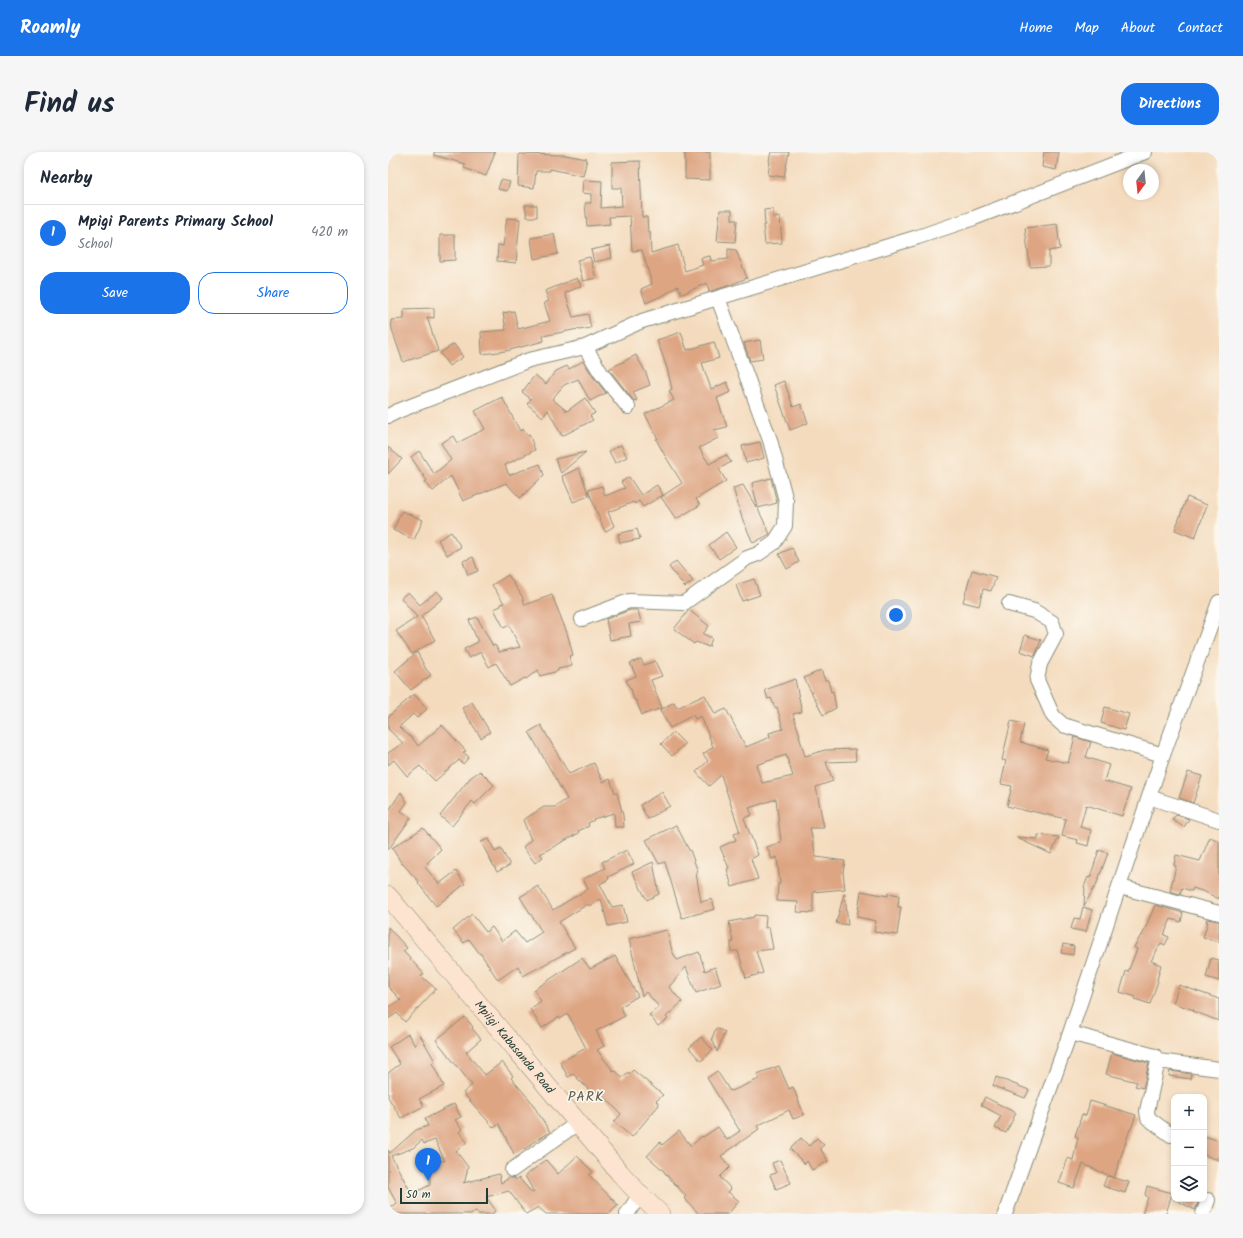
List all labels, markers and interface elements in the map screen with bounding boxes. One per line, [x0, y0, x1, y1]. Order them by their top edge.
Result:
text: Roamly [20, 13, 80, 43]
text: Home [1019, 17, 1053, 39]
text: Map [1075, 17, 1099, 39]
text: About [1121, 17, 1155, 39]
text: Contact [1177, 17, 1223, 39]
text: Find us [24, 82, 115, 127]
button: Directions [1121, 83, 1219, 125]
north arrow [1123, 164, 1159, 200]
text: Nearby [40, 165, 92, 192]
text: Mpigi Parents Primary School [78, 210, 273, 234]
text: 1 [51, 222, 55, 243]
text: 420 m [311, 222, 348, 243]
text: School [78, 234, 113, 255]
button: Save [40, 272, 190, 314]
button: Share [198, 272, 348, 314]
your location [886, 605, 906, 625]
street label: Mpiigi Kabasanda Road [470, 996, 560, 1099]
district label: PARK [568, 1086, 604, 1108]
map controls [1171, 1094, 1207, 1202]
button: + [1171, 1094, 1207, 1130]
button: − [1171, 1130, 1207, 1166]
pin: 1 [415, 1148, 441, 1181]
button: layers [1171, 1166, 1207, 1202]
scale bar [400, 1186, 488, 1205]
text: 50 m [406, 1186, 431, 1204]

